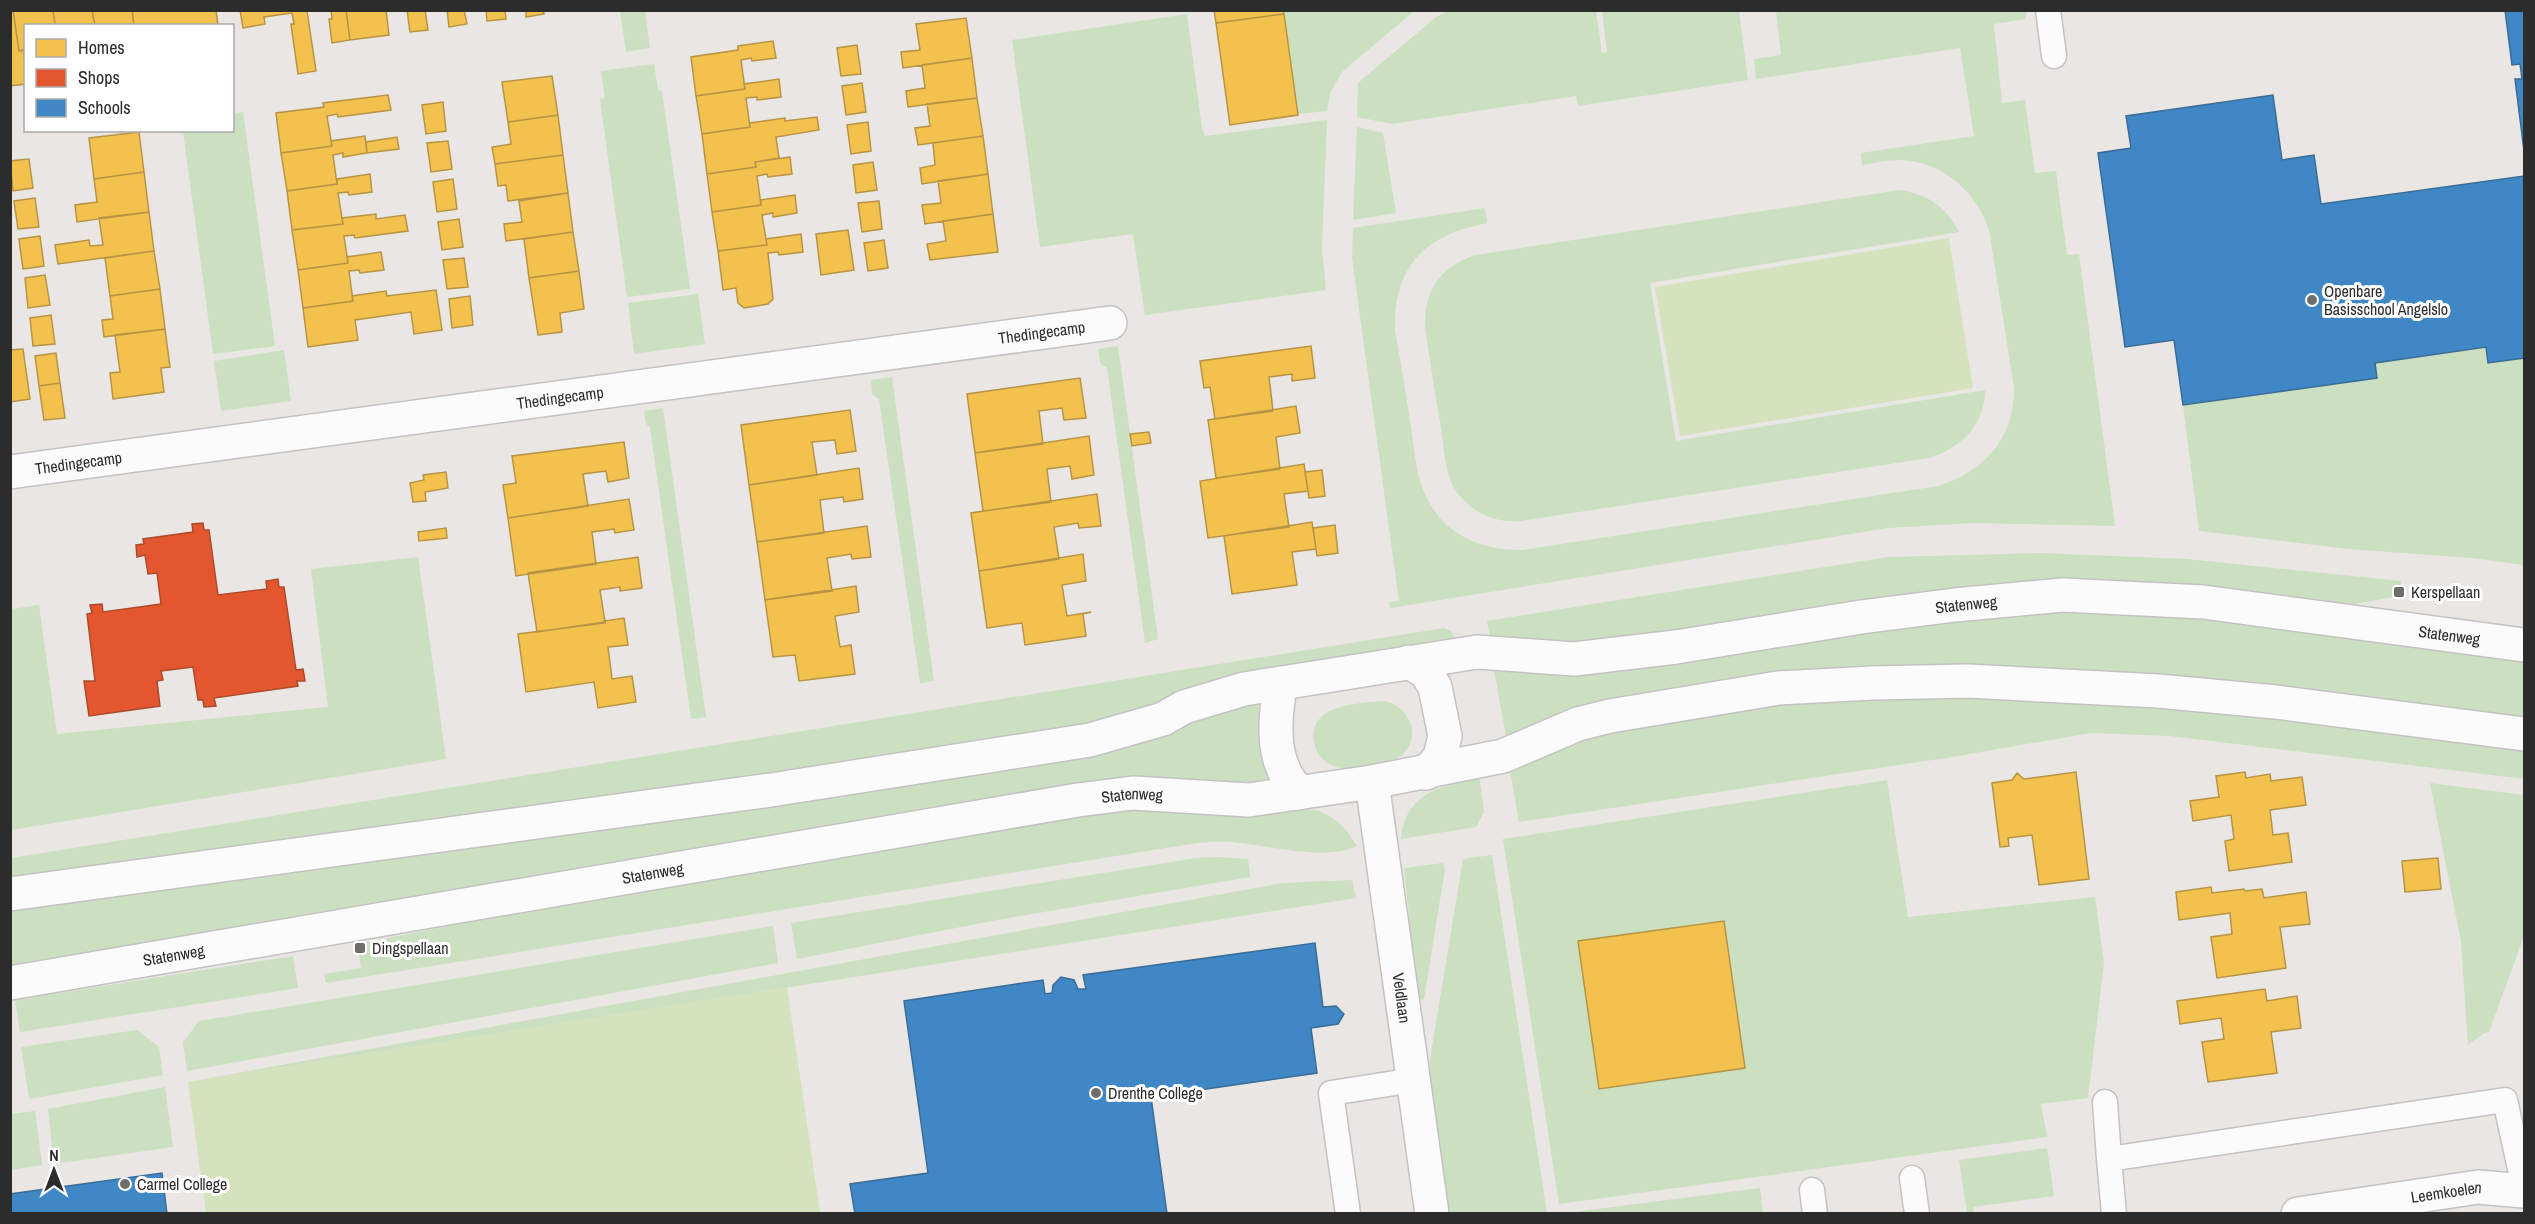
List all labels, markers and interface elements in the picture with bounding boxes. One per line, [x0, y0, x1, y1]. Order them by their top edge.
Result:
legend [24, 24, 234, 132]
text: Homes [78, 35, 125, 60]
text: Shops [78, 65, 120, 90]
text: Schools [78, 95, 131, 120]
place label: Openbare Basisschool Angelslo [2324, 280, 2448, 320]
marker: Openbare Basisschool Angelslo [2305, 293, 2319, 307]
street label: Thedingecamp [997, 315, 1086, 349]
street label: Thedingecamp [515, 381, 605, 414]
street label: Thedingecamp [34, 446, 123, 480]
place label: Kerspellaan [2411, 581, 2480, 603]
marker: Kerspellaan [2392, 585, 2406, 599]
street label: Statenweg [1934, 590, 1999, 618]
street label: Statenweg [2417, 620, 2482, 650]
street label: Statenweg [1100, 782, 1164, 808]
street label: Statenweg [620, 857, 686, 889]
place label: Dingspellaan [372, 937, 449, 959]
street label: Statenweg [141, 939, 207, 971]
marker: Dingspellaan [353, 941, 367, 955]
street label: Veldlaan [1388, 971, 1416, 1024]
place label: Drenthe College [1108, 1082, 1203, 1104]
marker: Drenthe College [1089, 1086, 1103, 1100]
north arrow [24, 1140, 84, 1200]
text: N [49, 1144, 59, 1166]
place label: Carmel College [137, 1173, 227, 1195]
street label: Leemkoelen [2409, 1176, 2483, 1208]
marker: Carmel College [118, 1177, 132, 1191]

